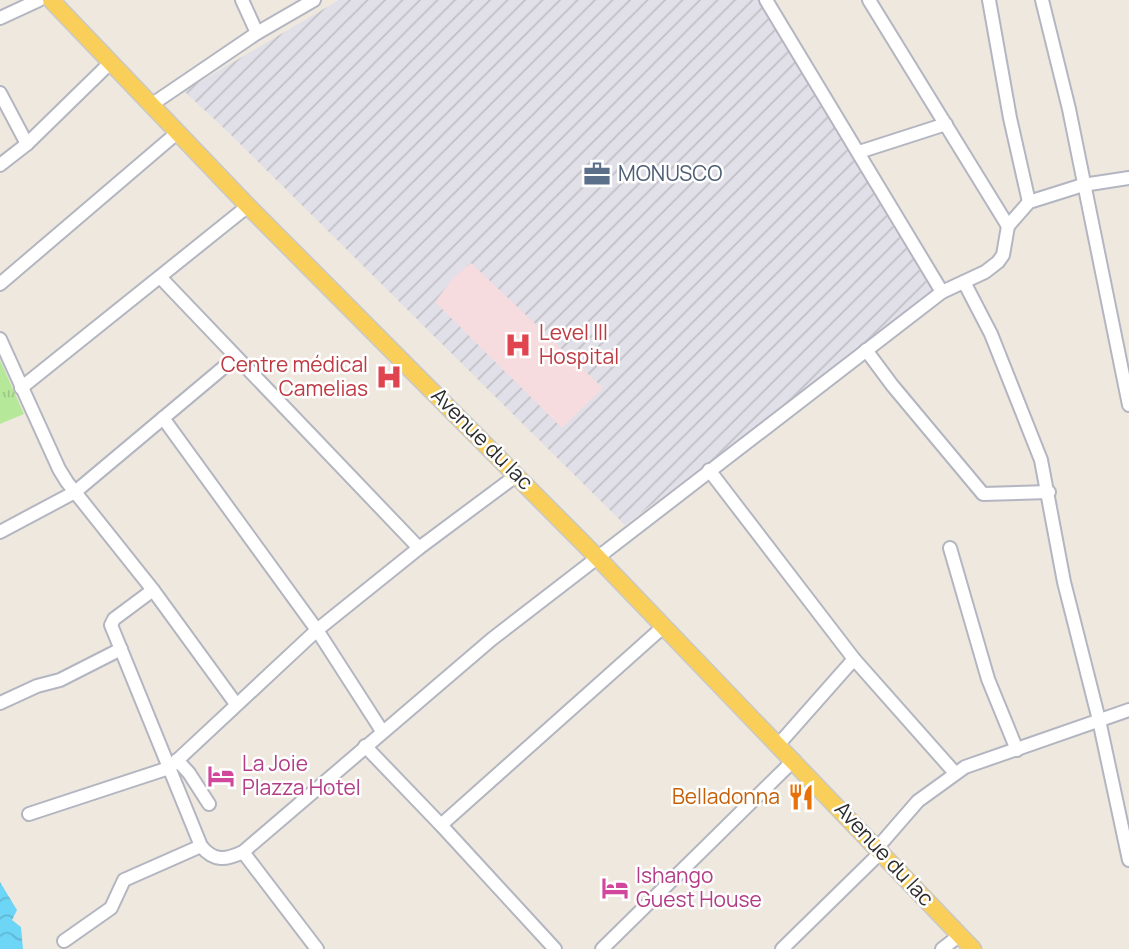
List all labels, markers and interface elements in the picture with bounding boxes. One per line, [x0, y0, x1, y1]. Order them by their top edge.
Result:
office icon: MONUSCO [582, 159, 612, 189]
place label: MONUSCO [618, 159, 723, 187]
place label: Level III Hospital [539, 318, 619, 370]
hospital icon: Level III Hospital [503, 330, 533, 360]
place label: Centre médical Camelias [221, 350, 368, 402]
hospital icon: Centre médical Camelias [374, 362, 404, 392]
street label: Avenue du lac [426, 381, 540, 495]
place label: La Joie Plazza Hotel [242, 749, 361, 801]
hotel icon: La Joie Plazza Hotel [206, 761, 236, 791]
place label: Belladonna [672, 782, 780, 810]
restaurant icon: Belladonna [786, 782, 816, 812]
street label: Avenue du lac [829, 795, 940, 912]
place label: Ishango Guest House [636, 861, 762, 913]
hotel icon: Ishango Guest House [600, 873, 630, 903]

